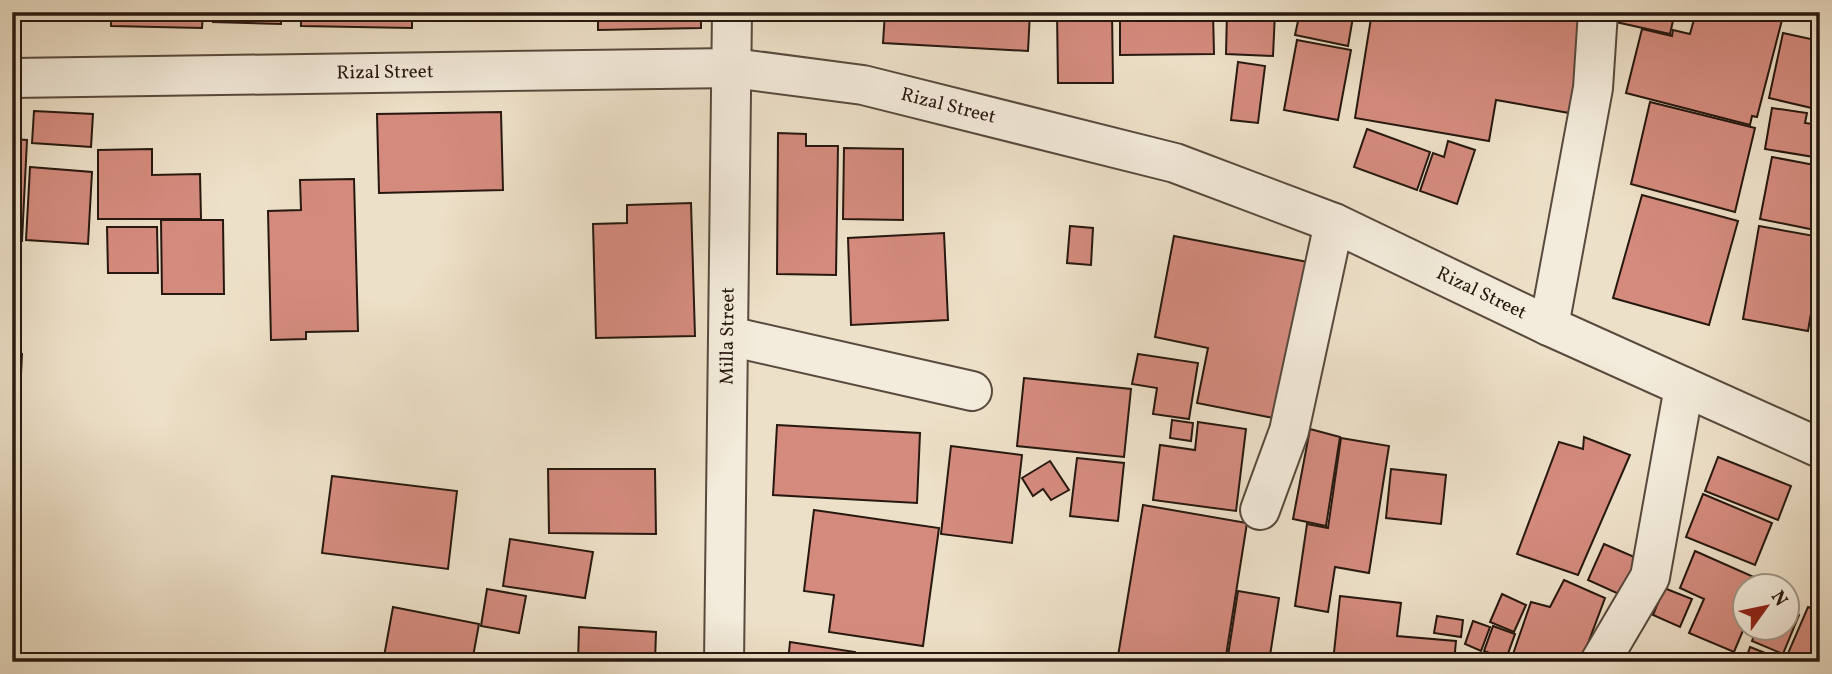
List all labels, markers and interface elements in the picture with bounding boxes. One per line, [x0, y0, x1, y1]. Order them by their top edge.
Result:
street label: Rizal Street [336, 59, 434, 86]
street label: Rizal Street [898, 82, 999, 131]
street label: Rizal Street [1432, 261, 1531, 326]
street label: Milla Street [714, 287, 742, 385]
north arrow [1730, 572, 1800, 642]
text: N [1764, 586, 1793, 612]

